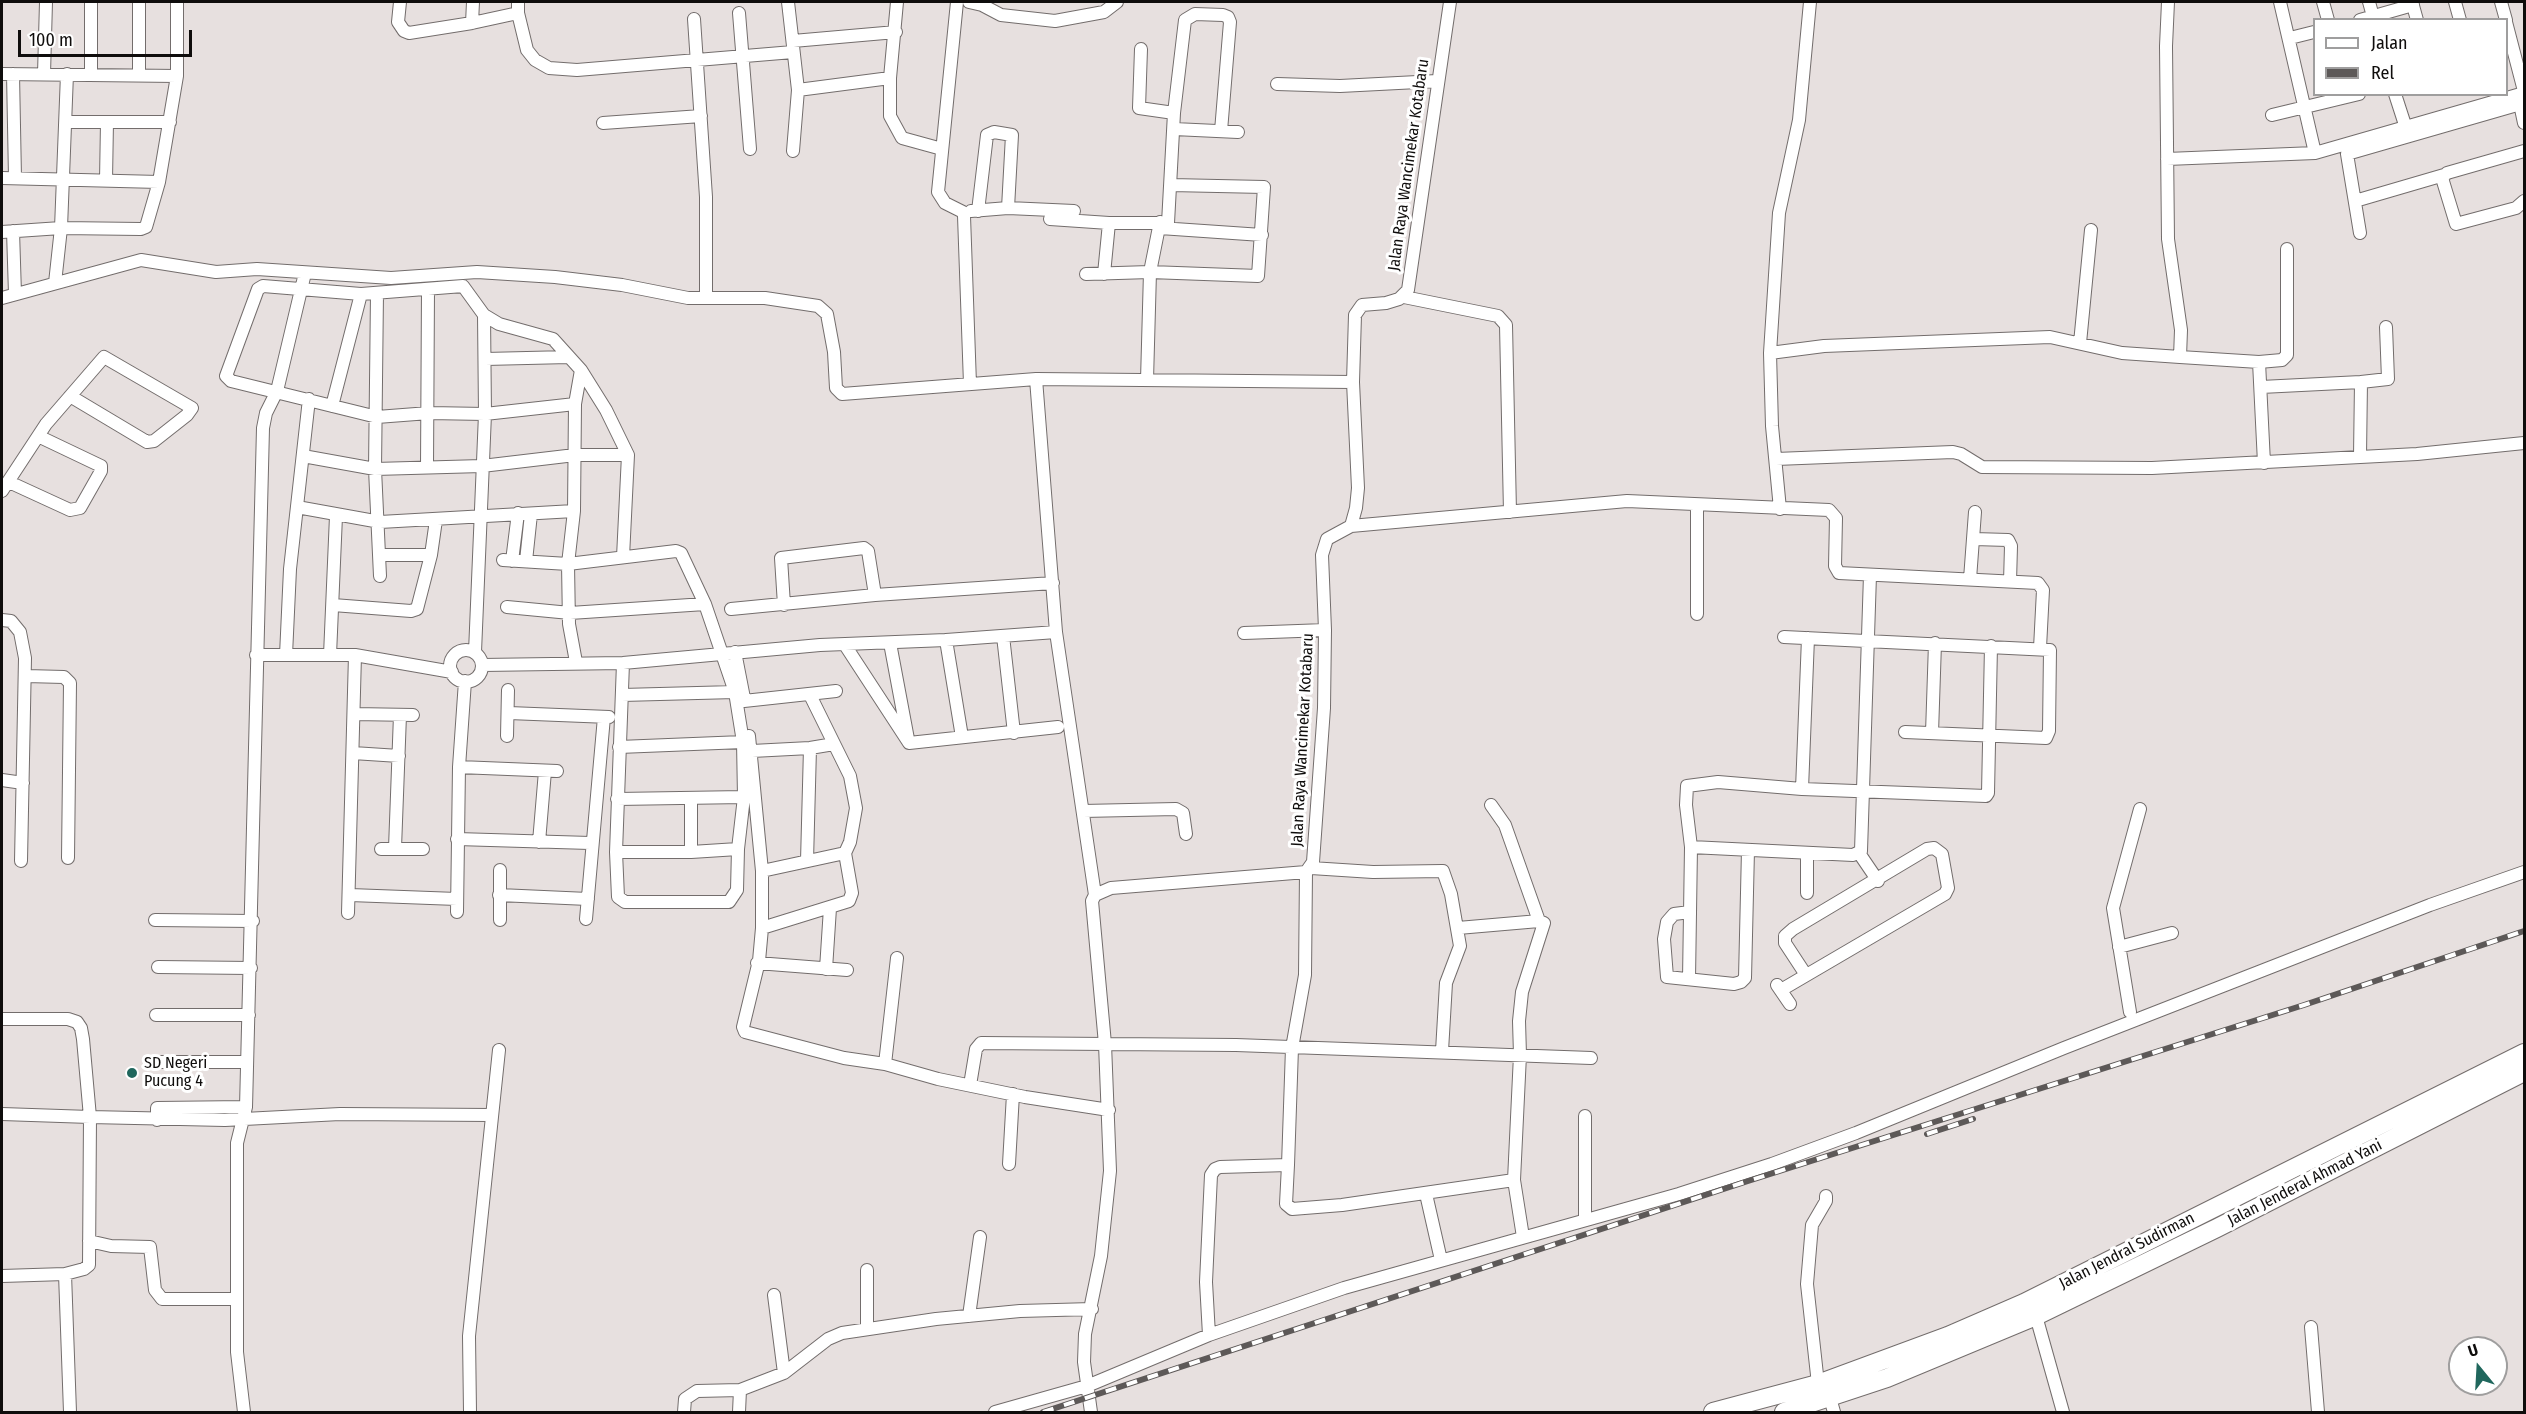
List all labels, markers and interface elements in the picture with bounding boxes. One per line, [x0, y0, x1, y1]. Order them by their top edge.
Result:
scale bar [21, 18, 195, 56]
legend [2313, 18, 2508, 96]
text: 100 m [29, 29, 73, 51]
text: Jalan [2371, 32, 2408, 54]
street label: Jalan Raya Wancimekar Kotabaru [1385, 58, 1433, 272]
text: Rel [2371, 62, 2394, 84]
street label: Jalan Raya Wancimekar Kotabaru [1288, 633, 1318, 847]
place label: SD Negeri Pucung 4 [144, 1054, 207, 1092]
marker: SD Negeri Pucung 4 [125, 1066, 139, 1080]
street label: Jalan Jenderal Ahmad Yani [2225, 1136, 2385, 1230]
street label: Jalan Jendral Sudirman [2056, 1209, 2198, 1293]
north arrow [2448, 1336, 2508, 1396]
text: U [2465, 1340, 2480, 1361]

